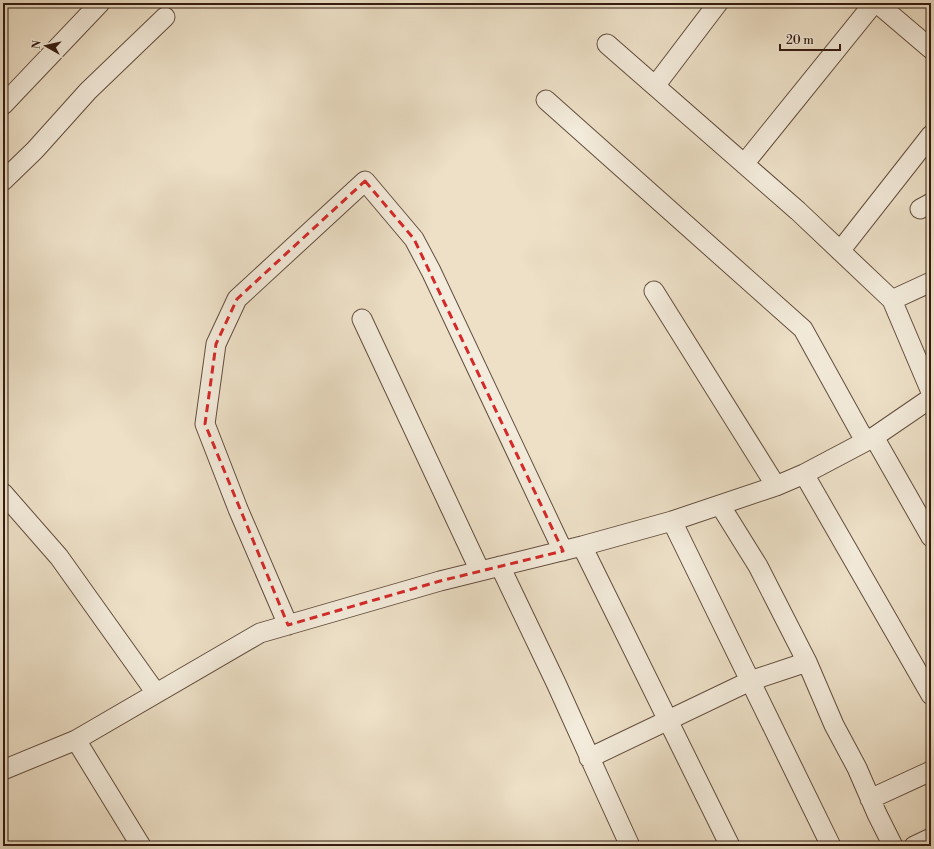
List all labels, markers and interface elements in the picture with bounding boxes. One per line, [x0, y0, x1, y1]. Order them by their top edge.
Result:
north arrow [26, 26, 66, 66]
scale bar [780, 26, 840, 52]
text: 20 m [786, 33, 814, 48]
text: N [30, 39, 45, 50]

